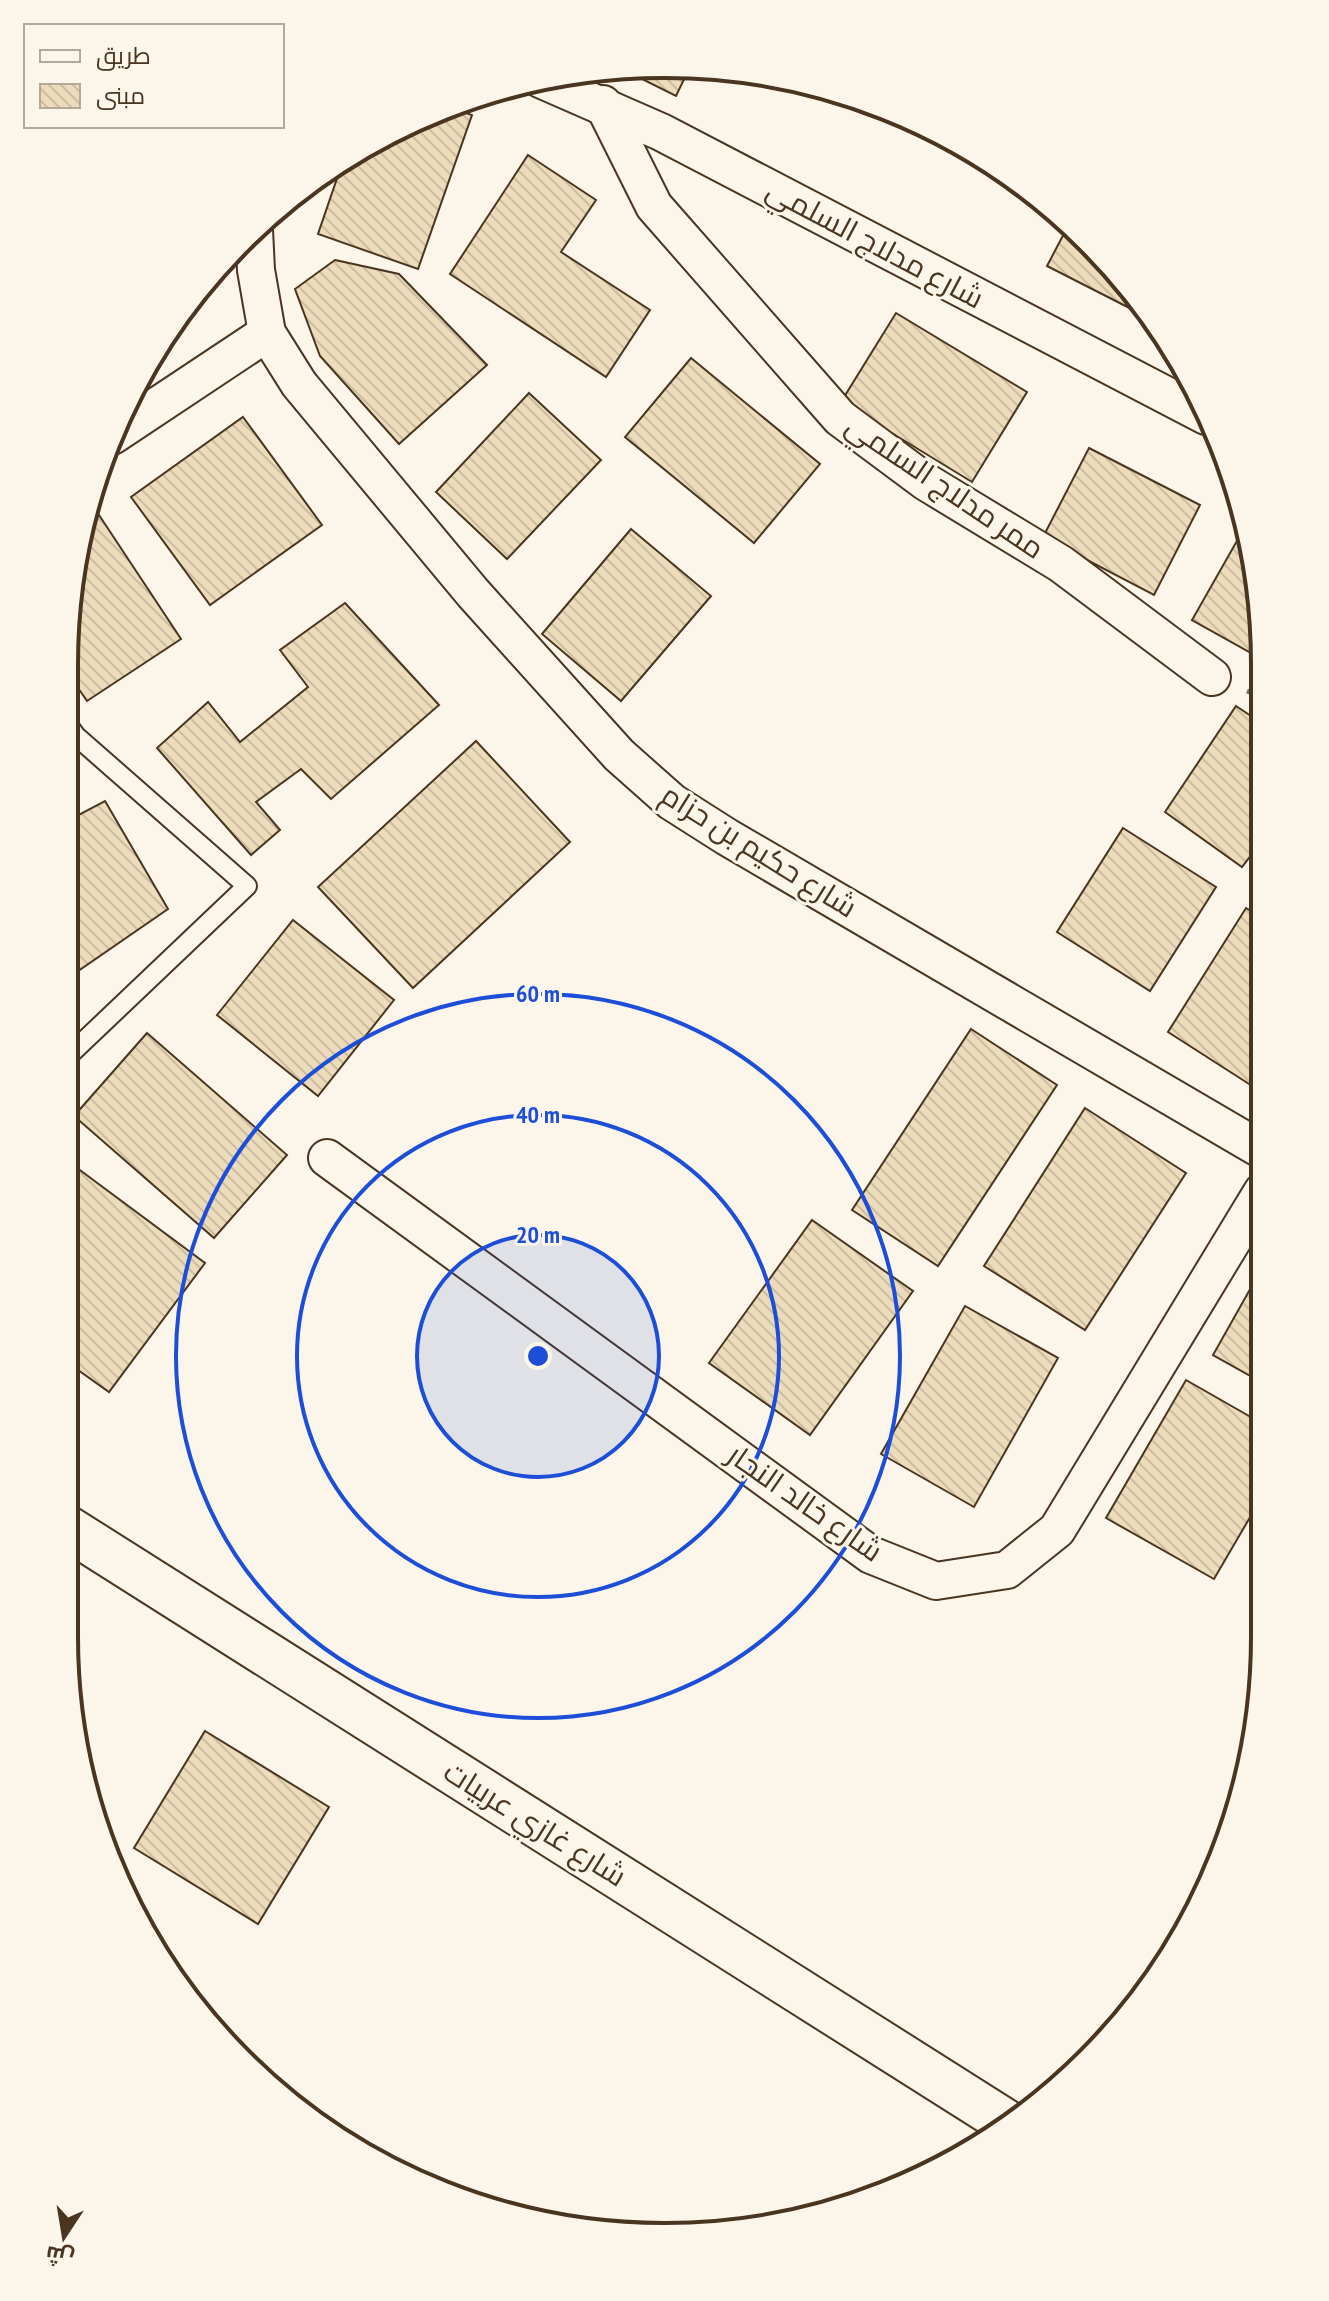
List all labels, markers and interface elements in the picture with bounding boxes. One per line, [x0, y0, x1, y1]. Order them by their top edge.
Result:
legend [24, 24, 284, 128]
text: طريق [96, 40, 151, 71]
text: مبنى [96, 80, 145, 111]
street label: شارع مدلاج السلمي [758, 169, 991, 321]
street label: ممر مدلاج السلمي [836, 405, 1053, 571]
street label: شارع حكيم بن حزام [654, 774, 865, 927]
text: 60 m [516, 978, 560, 1009]
text: 40 m [516, 1099, 560, 1130]
text: 20 m [516, 1219, 560, 1250]
centre of rings [524, 1342, 552, 1370]
street label: شارع خالد النجار [718, 1433, 891, 1571]
street label: شارع غازي عربيات [434, 1751, 634, 1899]
north arrow [24, 2197, 104, 2277]
text: ش [43, 2240, 77, 2273]

